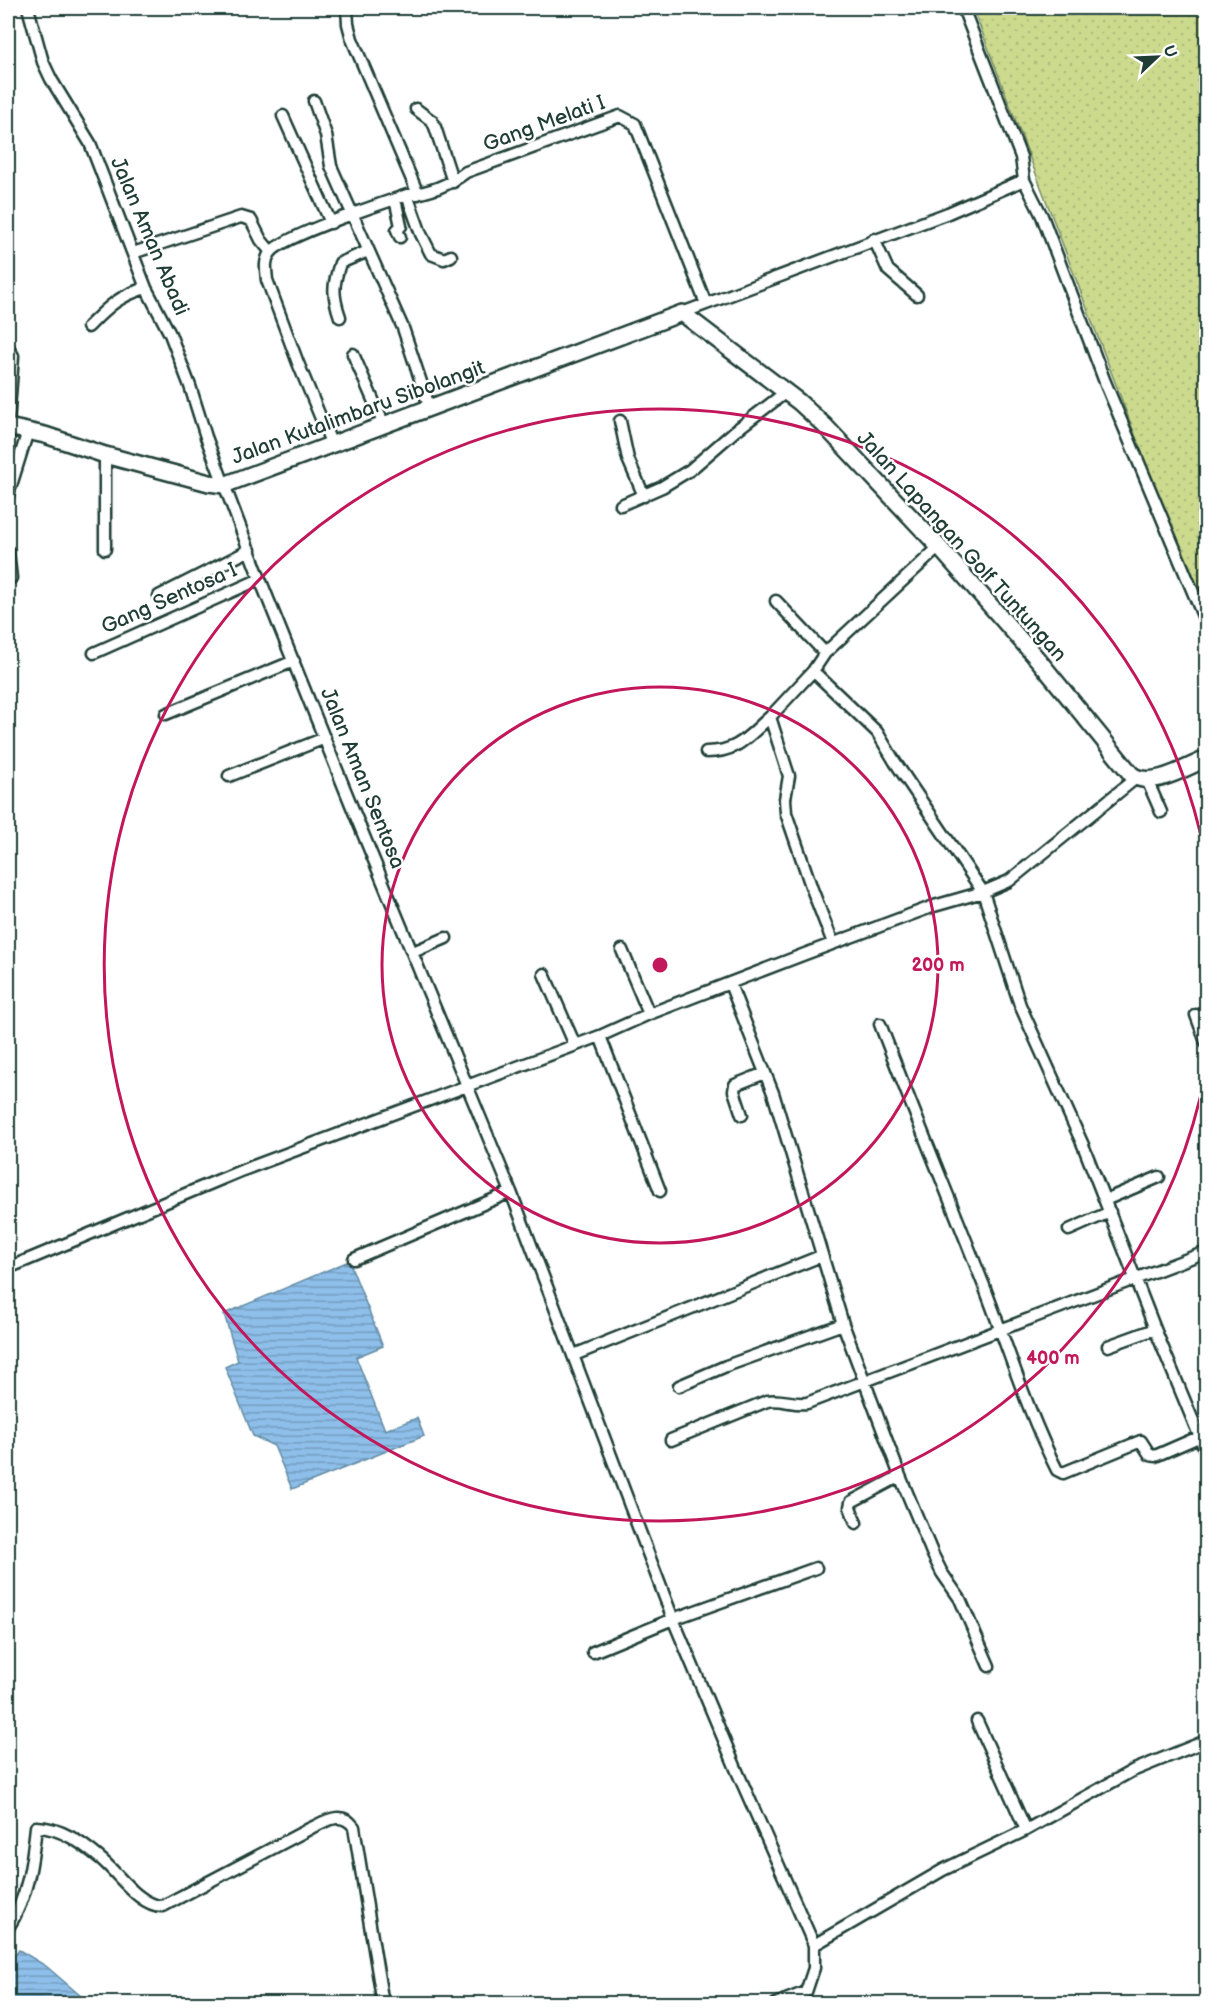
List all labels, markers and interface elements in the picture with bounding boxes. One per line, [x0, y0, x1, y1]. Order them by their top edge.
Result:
north arrow [1127, 27, 1187, 87]
text: U [1158, 43, 1180, 61]
street label: Gang Melati I [480, 90, 608, 157]
street label: Jalan Aman Abadi [105, 153, 194, 319]
street label: Jalan Kutalimbaru Sibolangit [228, 355, 489, 470]
street label: Jalan Lapangan Golf Tuntungan [851, 426, 1072, 667]
street label: Gang Sentosa I [97, 557, 241, 640]
street label: Jalan Aman Sentosa [315, 684, 410, 872]
centre of rings [650, 955, 670, 975]
text: 200 m [911, 955, 965, 976]
text: 400 m [1026, 1348, 1080, 1369]

